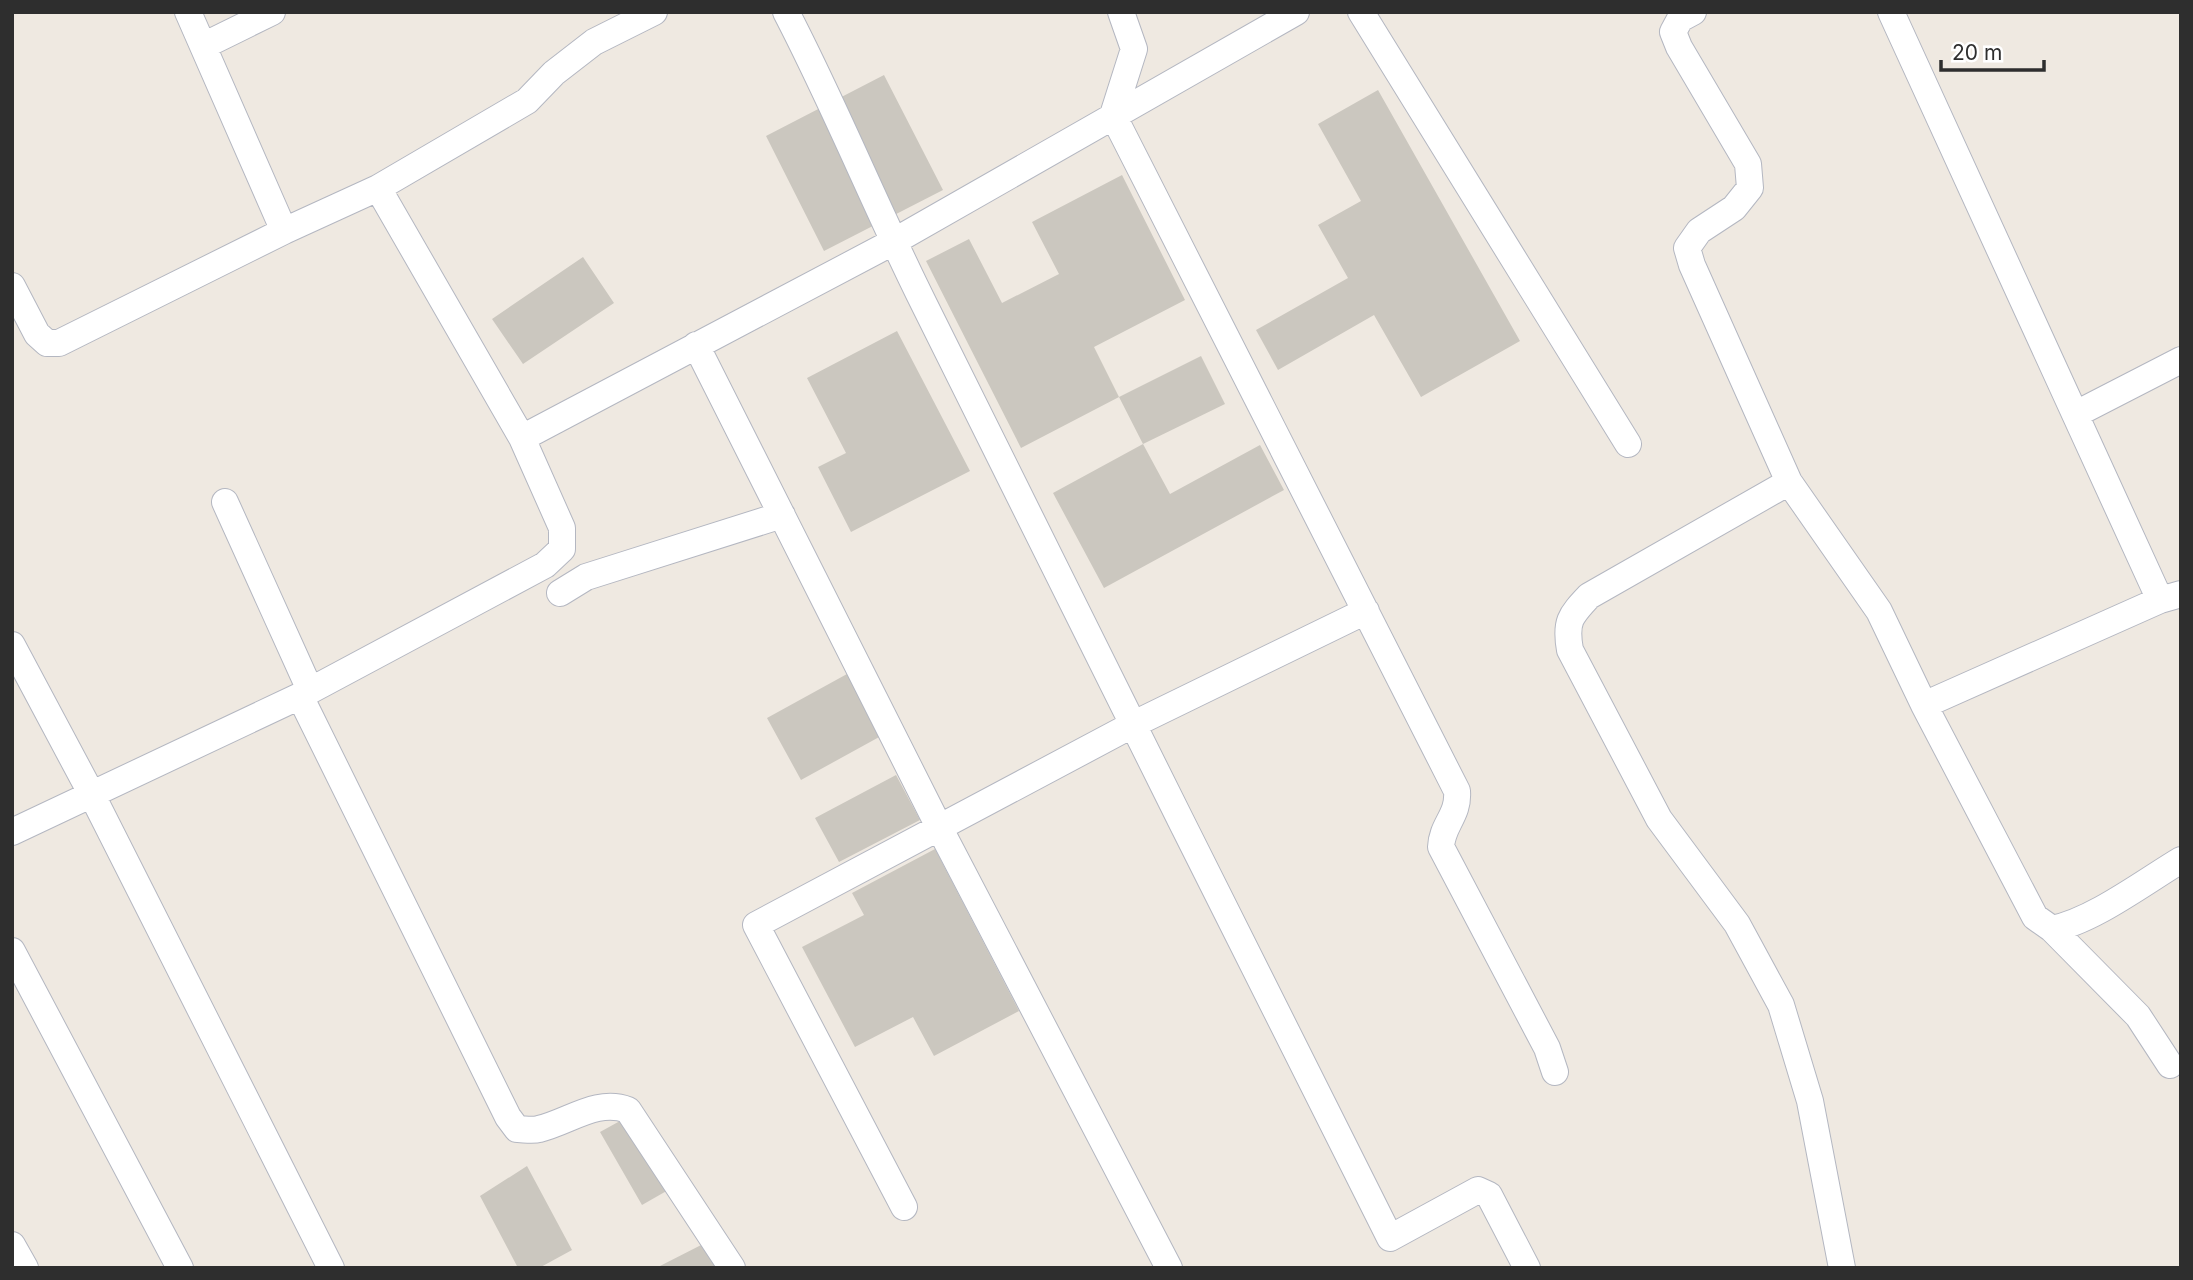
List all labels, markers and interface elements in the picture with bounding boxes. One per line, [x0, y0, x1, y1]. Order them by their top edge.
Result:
scale bar [1941, 28, 2044, 72]
text: 20 m [1952, 40, 2002, 65]

